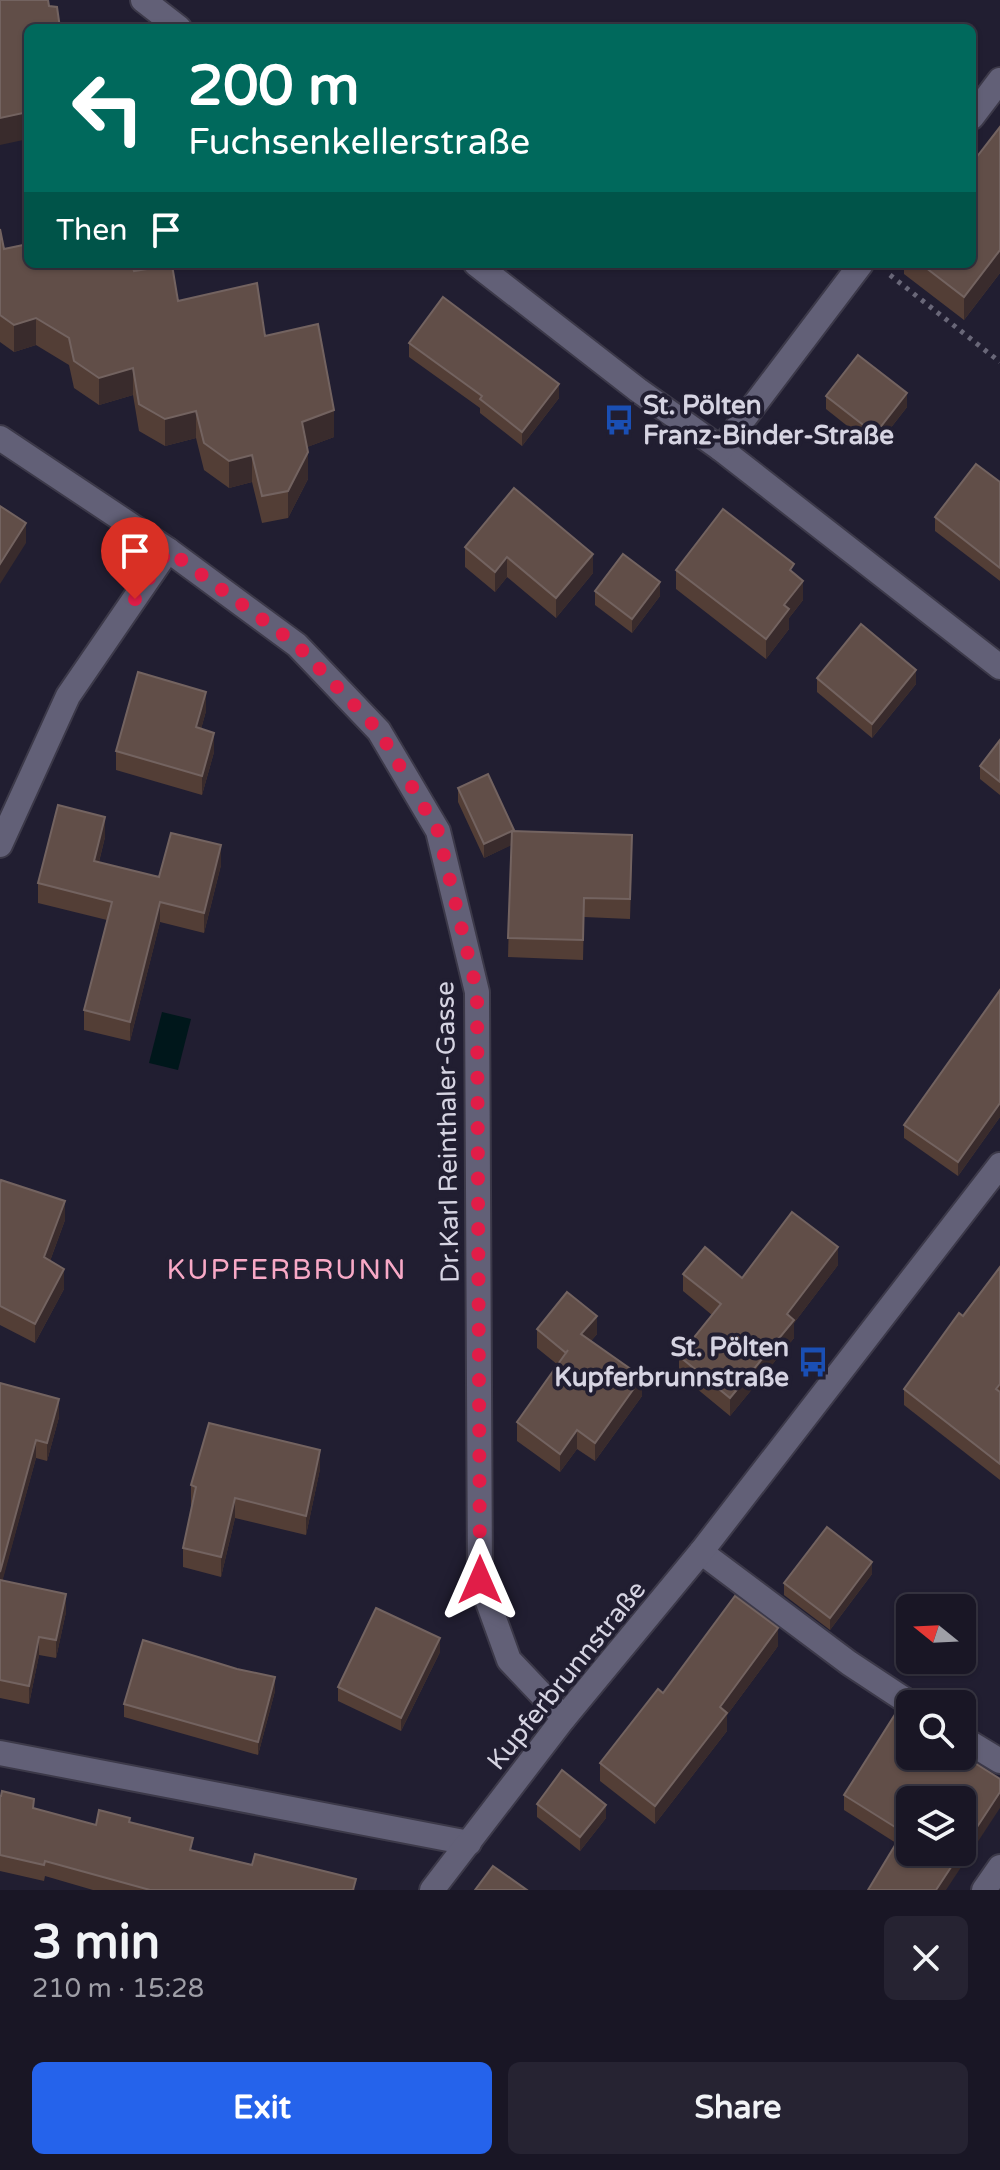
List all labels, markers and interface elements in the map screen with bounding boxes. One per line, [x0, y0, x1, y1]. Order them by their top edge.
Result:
text: 200 m [188, 53, 359, 120]
icon: left [56, 56, 160, 160]
text: Fuchsenkellerstraße [188, 121, 530, 164]
icon: arrive [144, 208, 188, 252]
text: Then [56, 212, 128, 249]
place label: St. Pölten Franz-Binder-Straße [643, 390, 894, 451]
bus stop icon: St. Pölten Franz-Binder-Straße [602, 403, 636, 437]
pin [101, 517, 169, 599]
icon: arrive [113, 529, 157, 573]
street label: Dr.Karl Reinthaler-Gasse [429, 981, 466, 1283]
district label: KUPFERBRUNN [166, 1253, 408, 1287]
place label: St. Pölten Kupferbrunnstraße [554, 1332, 789, 1393]
bus stop icon: St. Pölten Kupferbrunnstraße [796, 1345, 830, 1379]
position arrow [438, 1538, 522, 1622]
street label: Kupferbrunnstraße [481, 1574, 652, 1776]
north arrow [896, 1594, 976, 1674]
map controls [896, 1594, 976, 1866]
button: search [896, 1690, 976, 1770]
button: layers [896, 1786, 976, 1866]
text: 3 min [32, 1914, 160, 1972]
button: close [884, 1916, 968, 2000]
text: 210 m · 15:28 [32, 1973, 204, 2004]
button: Exit [32, 2062, 492, 2154]
button: Share [508, 2062, 968, 2154]

